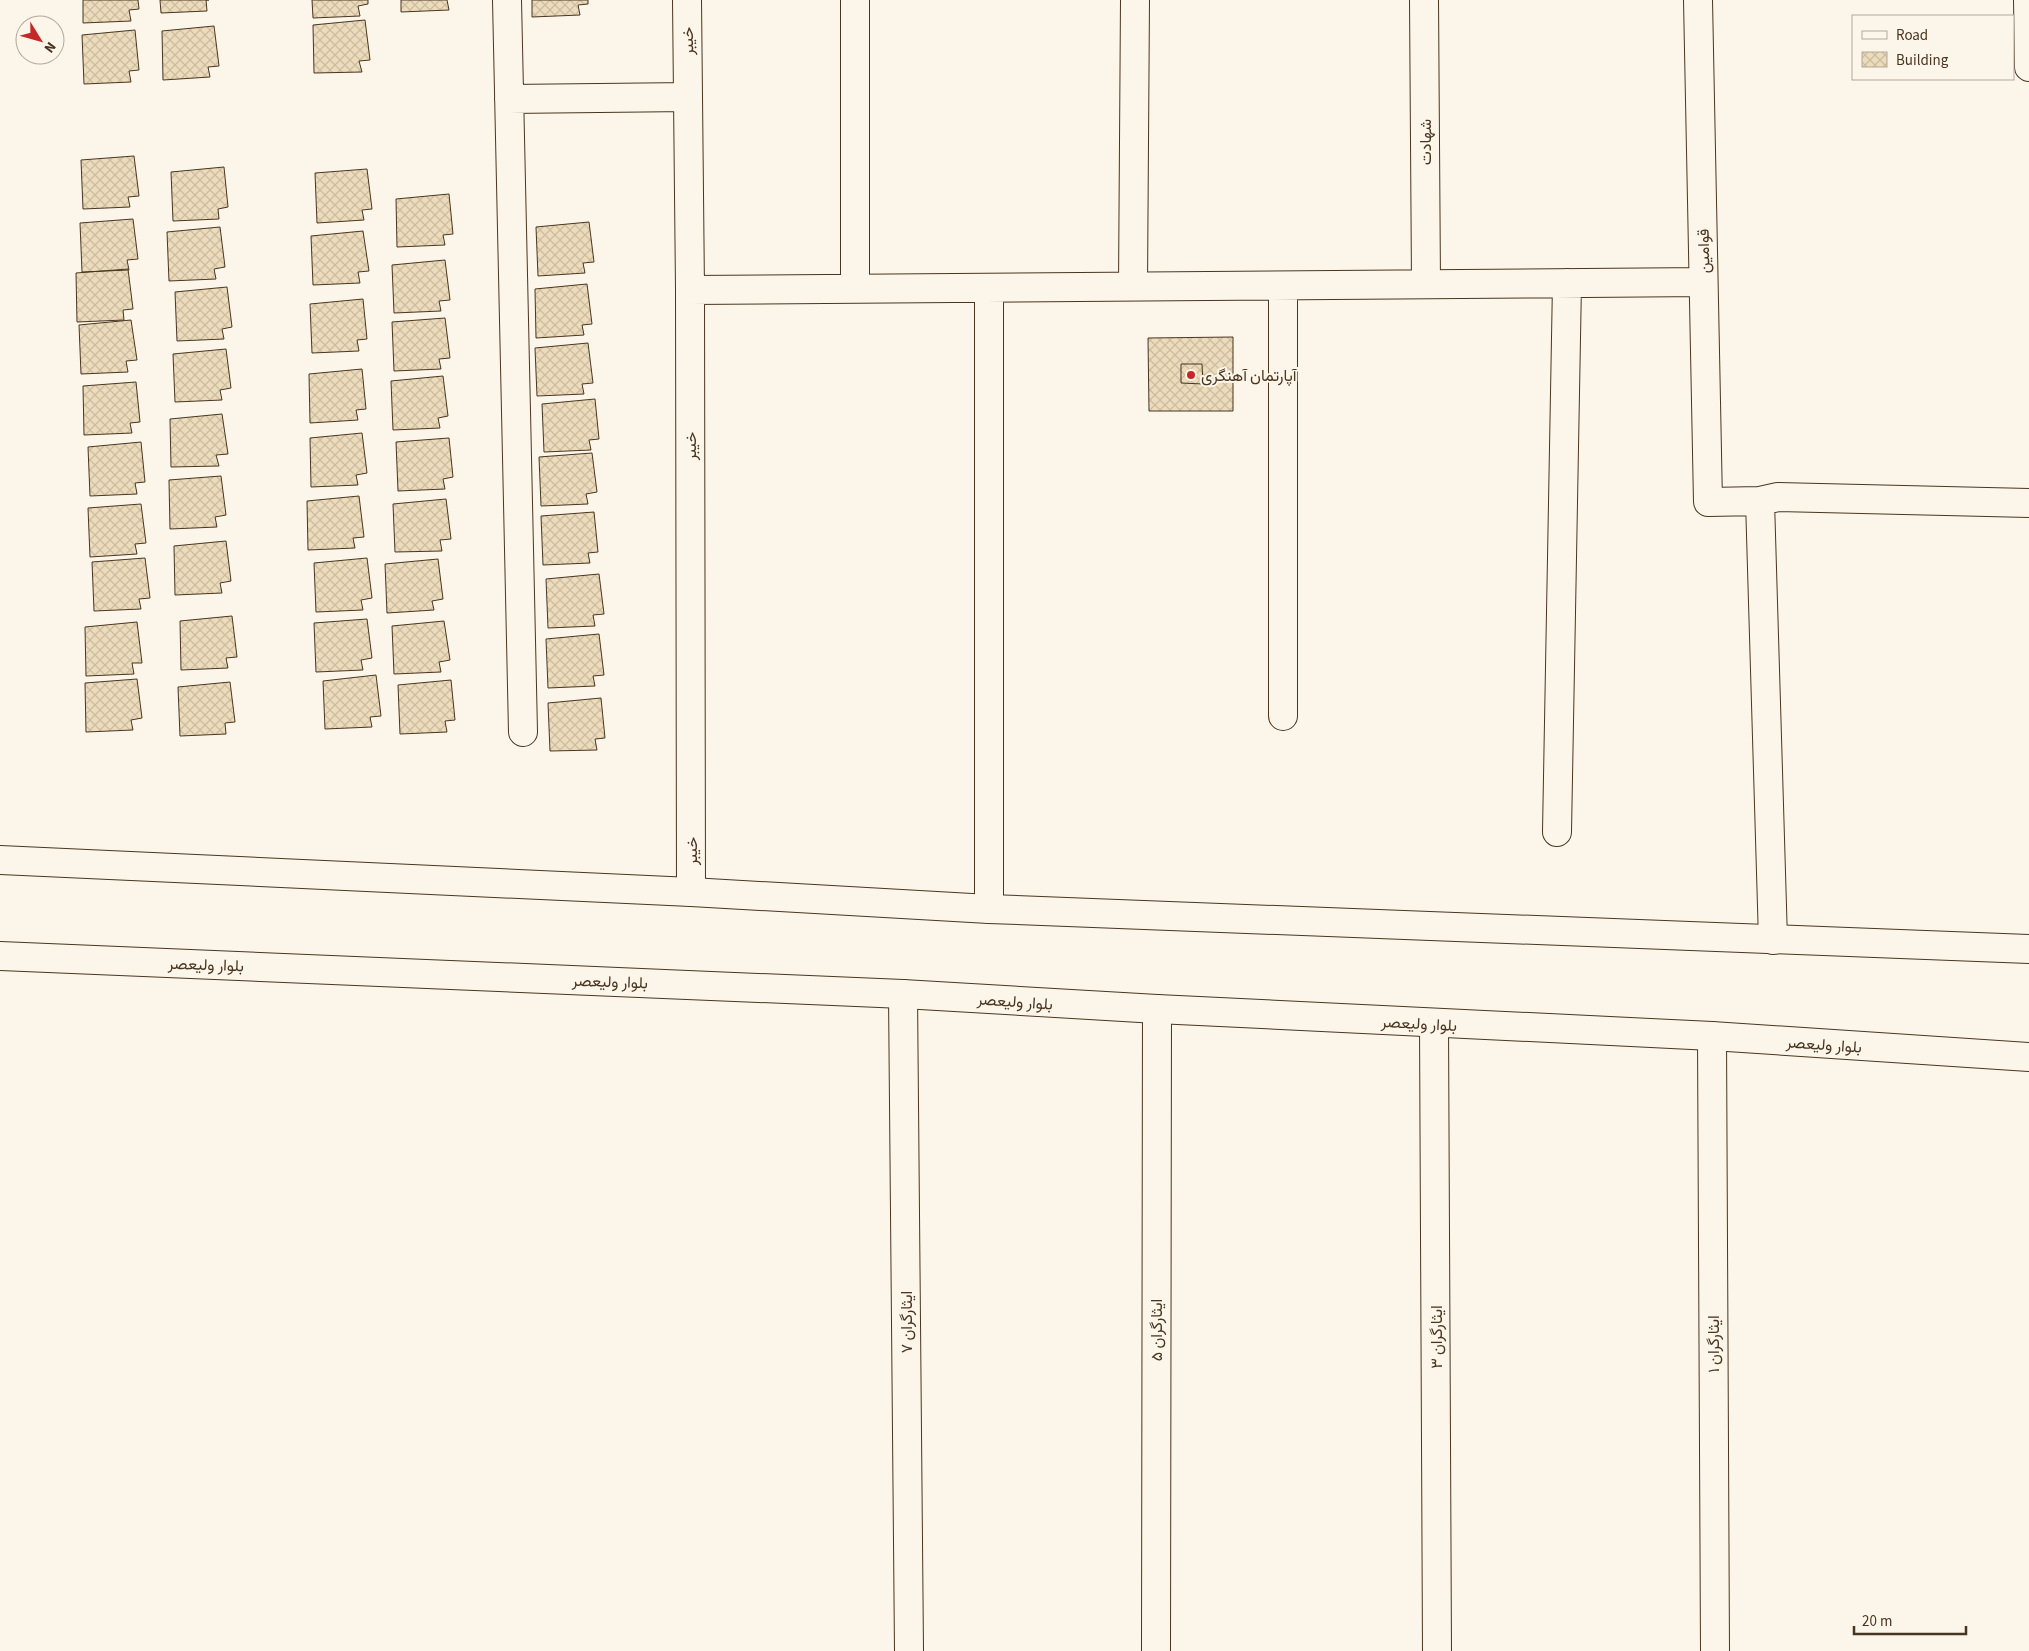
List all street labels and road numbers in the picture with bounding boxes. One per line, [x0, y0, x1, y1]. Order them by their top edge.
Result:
street label: خیبر [677, 26, 699, 56]
street label: شهادت [1415, 119, 1437, 165]
street label: قوامین [1693, 229, 1715, 273]
street label: خیبر [680, 432, 702, 461]
street label: خیبر [681, 837, 703, 866]
street label: بلوار ولیعصر [167, 953, 244, 977]
street label: بلوار ولیعصر [571, 970, 648, 994]
street label: بلوار ولیعصر [975, 988, 1054, 1016]
street label: بلوار ولیعصر [1379, 1011, 1457, 1037]
street label: بلوار ولیعصر [1784, 1031, 1863, 1059]
street label: ایثارگران ۷ [896, 1291, 918, 1353]
street label: ایثارگران ۵ [1146, 1299, 1168, 1361]
street label: ایثارگران ۳ [1426, 1305, 1448, 1369]
street label: ایثارگران ۱ [1703, 1315, 1725, 1373]

